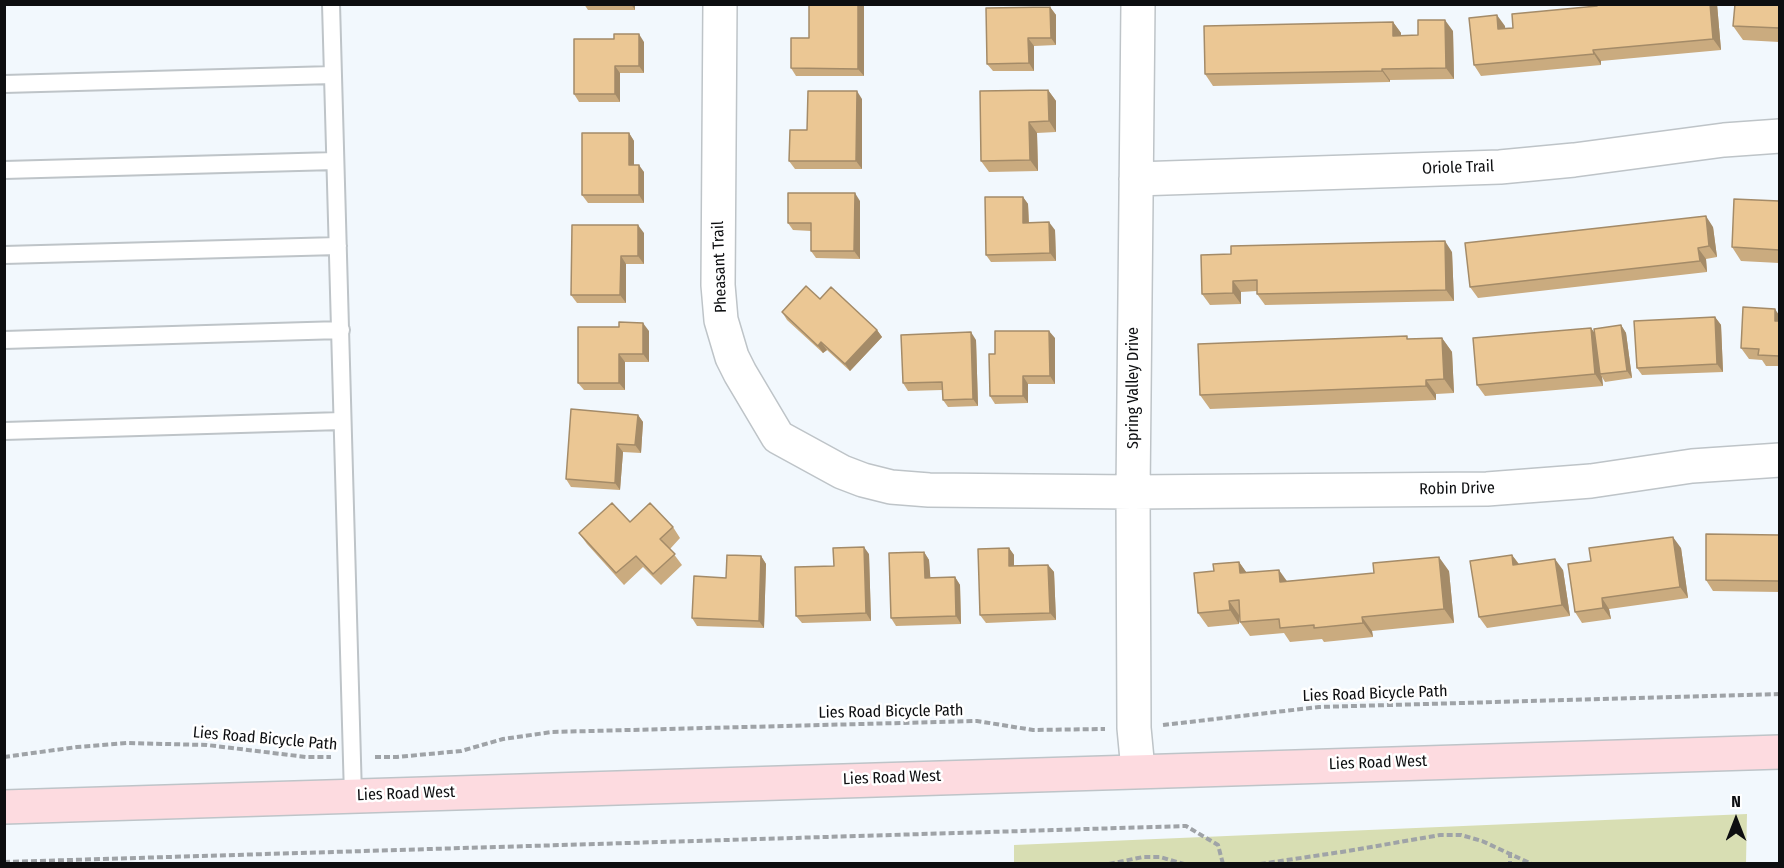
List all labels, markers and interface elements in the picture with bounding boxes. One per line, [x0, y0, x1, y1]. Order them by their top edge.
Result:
street label: Oriole Trail [1422, 157, 1494, 179]
street label: Pheasant Trail [709, 221, 731, 313]
street label: Spring Valley Drive [1124, 327, 1144, 449]
street label: Robin Drive [1419, 479, 1495, 499]
street label: Lies Road Bicycle Path [1302, 682, 1448, 706]
street label: Lies Road Bicycle Path [818, 701, 964, 723]
street label: Lies Road Bicycle Path [192, 723, 338, 755]
street label: Lies Road West [1329, 752, 1427, 774]
street label: Lies Road West [843, 767, 941, 789]
street label: Lies Road West [357, 783, 455, 805]
north arrow [1706, 790, 1766, 850]
text: N [1731, 792, 1741, 811]

